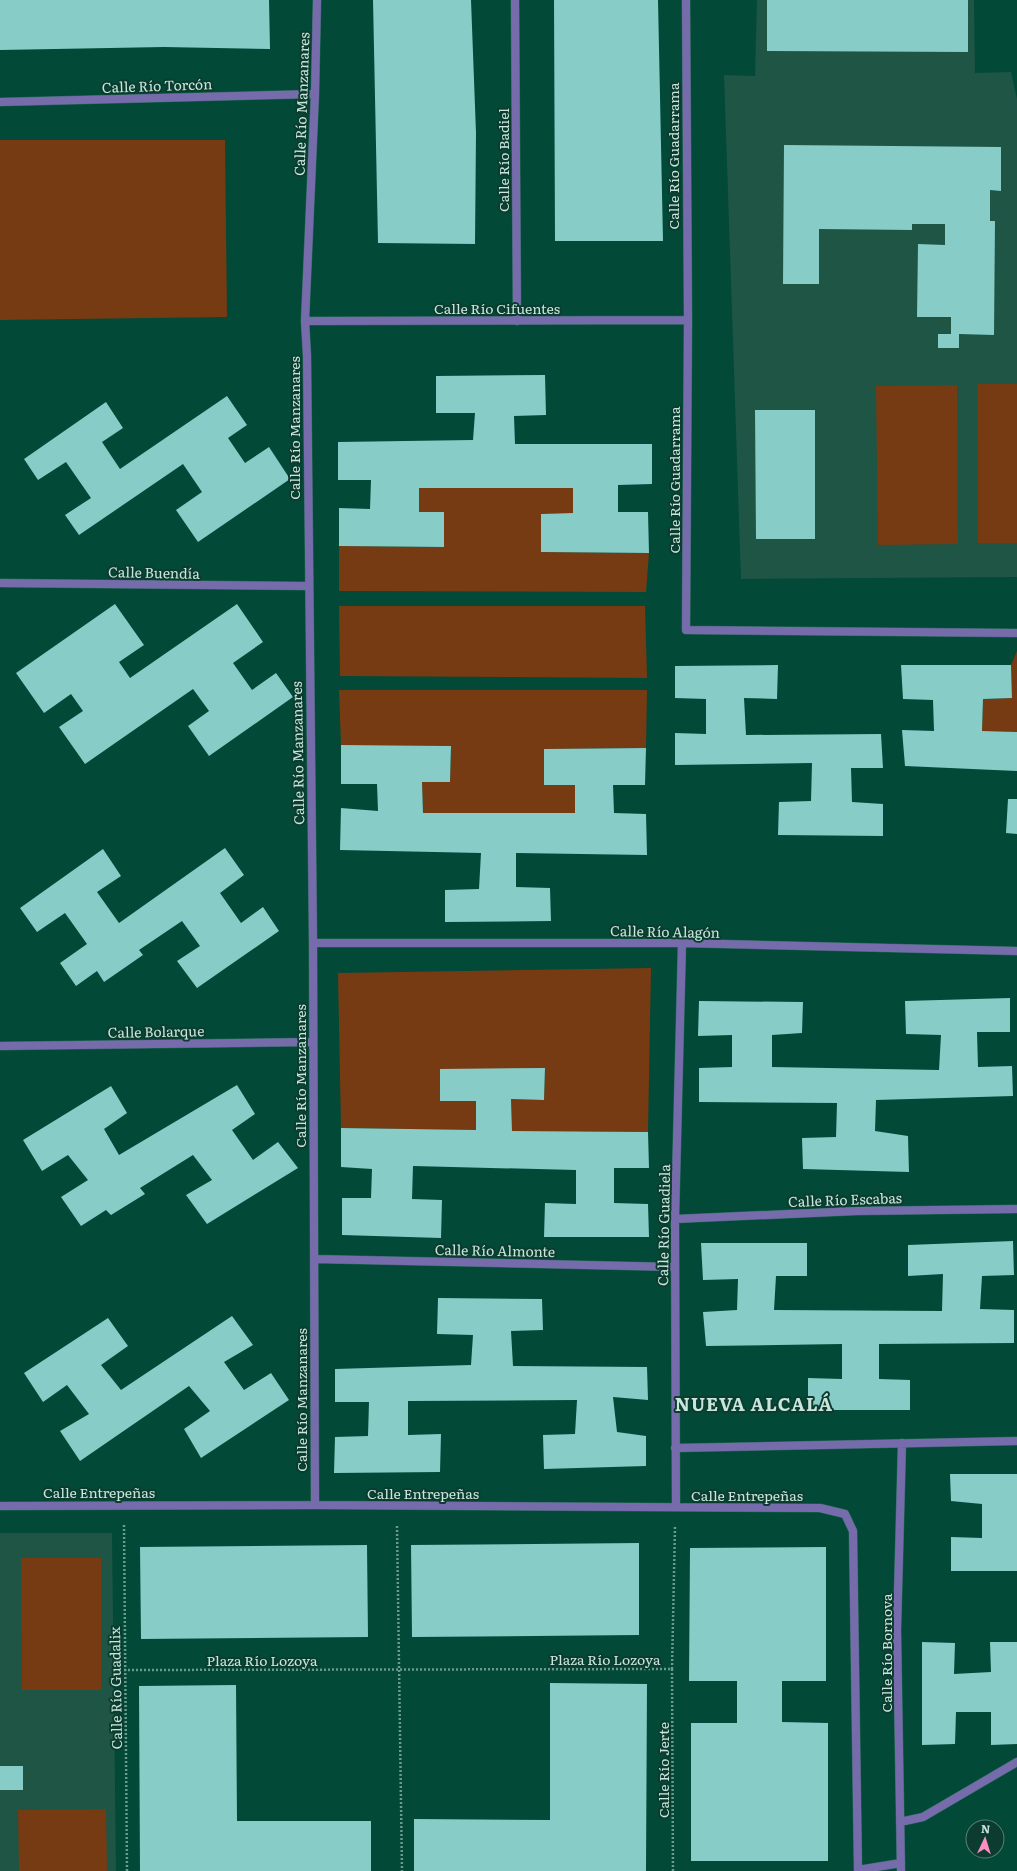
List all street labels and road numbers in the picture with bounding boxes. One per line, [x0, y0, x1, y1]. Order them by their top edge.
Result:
street label: Calle Río Manzanares [289, 32, 313, 176]
street label: Calle Río Torcón [101, 73, 213, 97]
street label: Calle Río Guadarrama [663, 82, 683, 229]
street label: Calle Río Badiel [493, 108, 513, 212]
street label: Calle Río Cifuentes [434, 298, 560, 318]
street label: Calle Río Manzanares [284, 356, 304, 500]
street label: Calle Río Guadarrama [664, 406, 684, 553]
street label: Calle Buendía [108, 561, 200, 583]
street label: Calle Río Manzanares [286, 681, 308, 825]
street label: Calle Río Alagón [610, 920, 720, 942]
street label: Calle Río Manzanares [290, 1004, 310, 1148]
street label: Calle Bolarque [107, 1020, 205, 1042]
street label: Calle Río Guadiela [652, 1164, 674, 1286]
street label: Calle Río Escabas [788, 1187, 902, 1211]
street label: Calle Río Almonte [435, 1239, 555, 1261]
street label: Calle Río Manzanares [291, 1328, 311, 1472]
street label: Calle Entrepeñas [43, 1482, 155, 1502]
street label: Calle Entrepeñas [367, 1483, 479, 1503]
street label: Calle Entrepeñas [691, 1485, 803, 1505]
street label: Calle Río Bornova [876, 1593, 896, 1713]
street label: Calle Río Guadalix [104, 1626, 126, 1749]
street label: Plaza Río Lozoya [550, 1649, 661, 1669]
street label: Plaza Río Lozoya [207, 1650, 318, 1670]
street label: Calle Río Jerte [653, 1722, 673, 1818]

